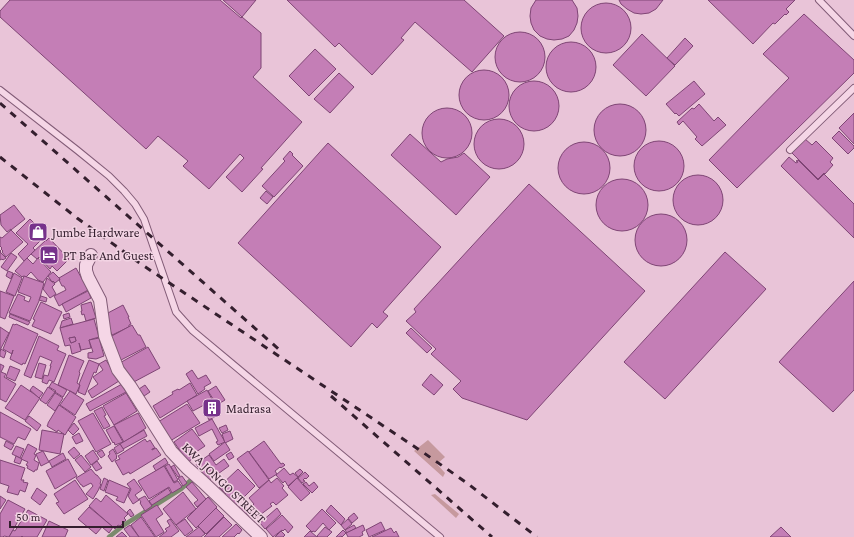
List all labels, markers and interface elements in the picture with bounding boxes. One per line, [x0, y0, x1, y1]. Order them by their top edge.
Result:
shop icon: Jumbe Hardware [27, 221, 49, 243]
place label: Jumbe Hardware [51, 225, 140, 240]
hotel icon: PT Bar And Guest [38, 244, 60, 266]
place label: PT Bar And Guest [63, 248, 154, 263]
building icon: Madrasa [201, 397, 223, 419]
place label: Madrasa [226, 401, 271, 416]
street label: KWA JONGO STREET [179, 439, 269, 527]
scale bar [10, 503, 123, 529]
text: 50 m [16, 510, 41, 524]

